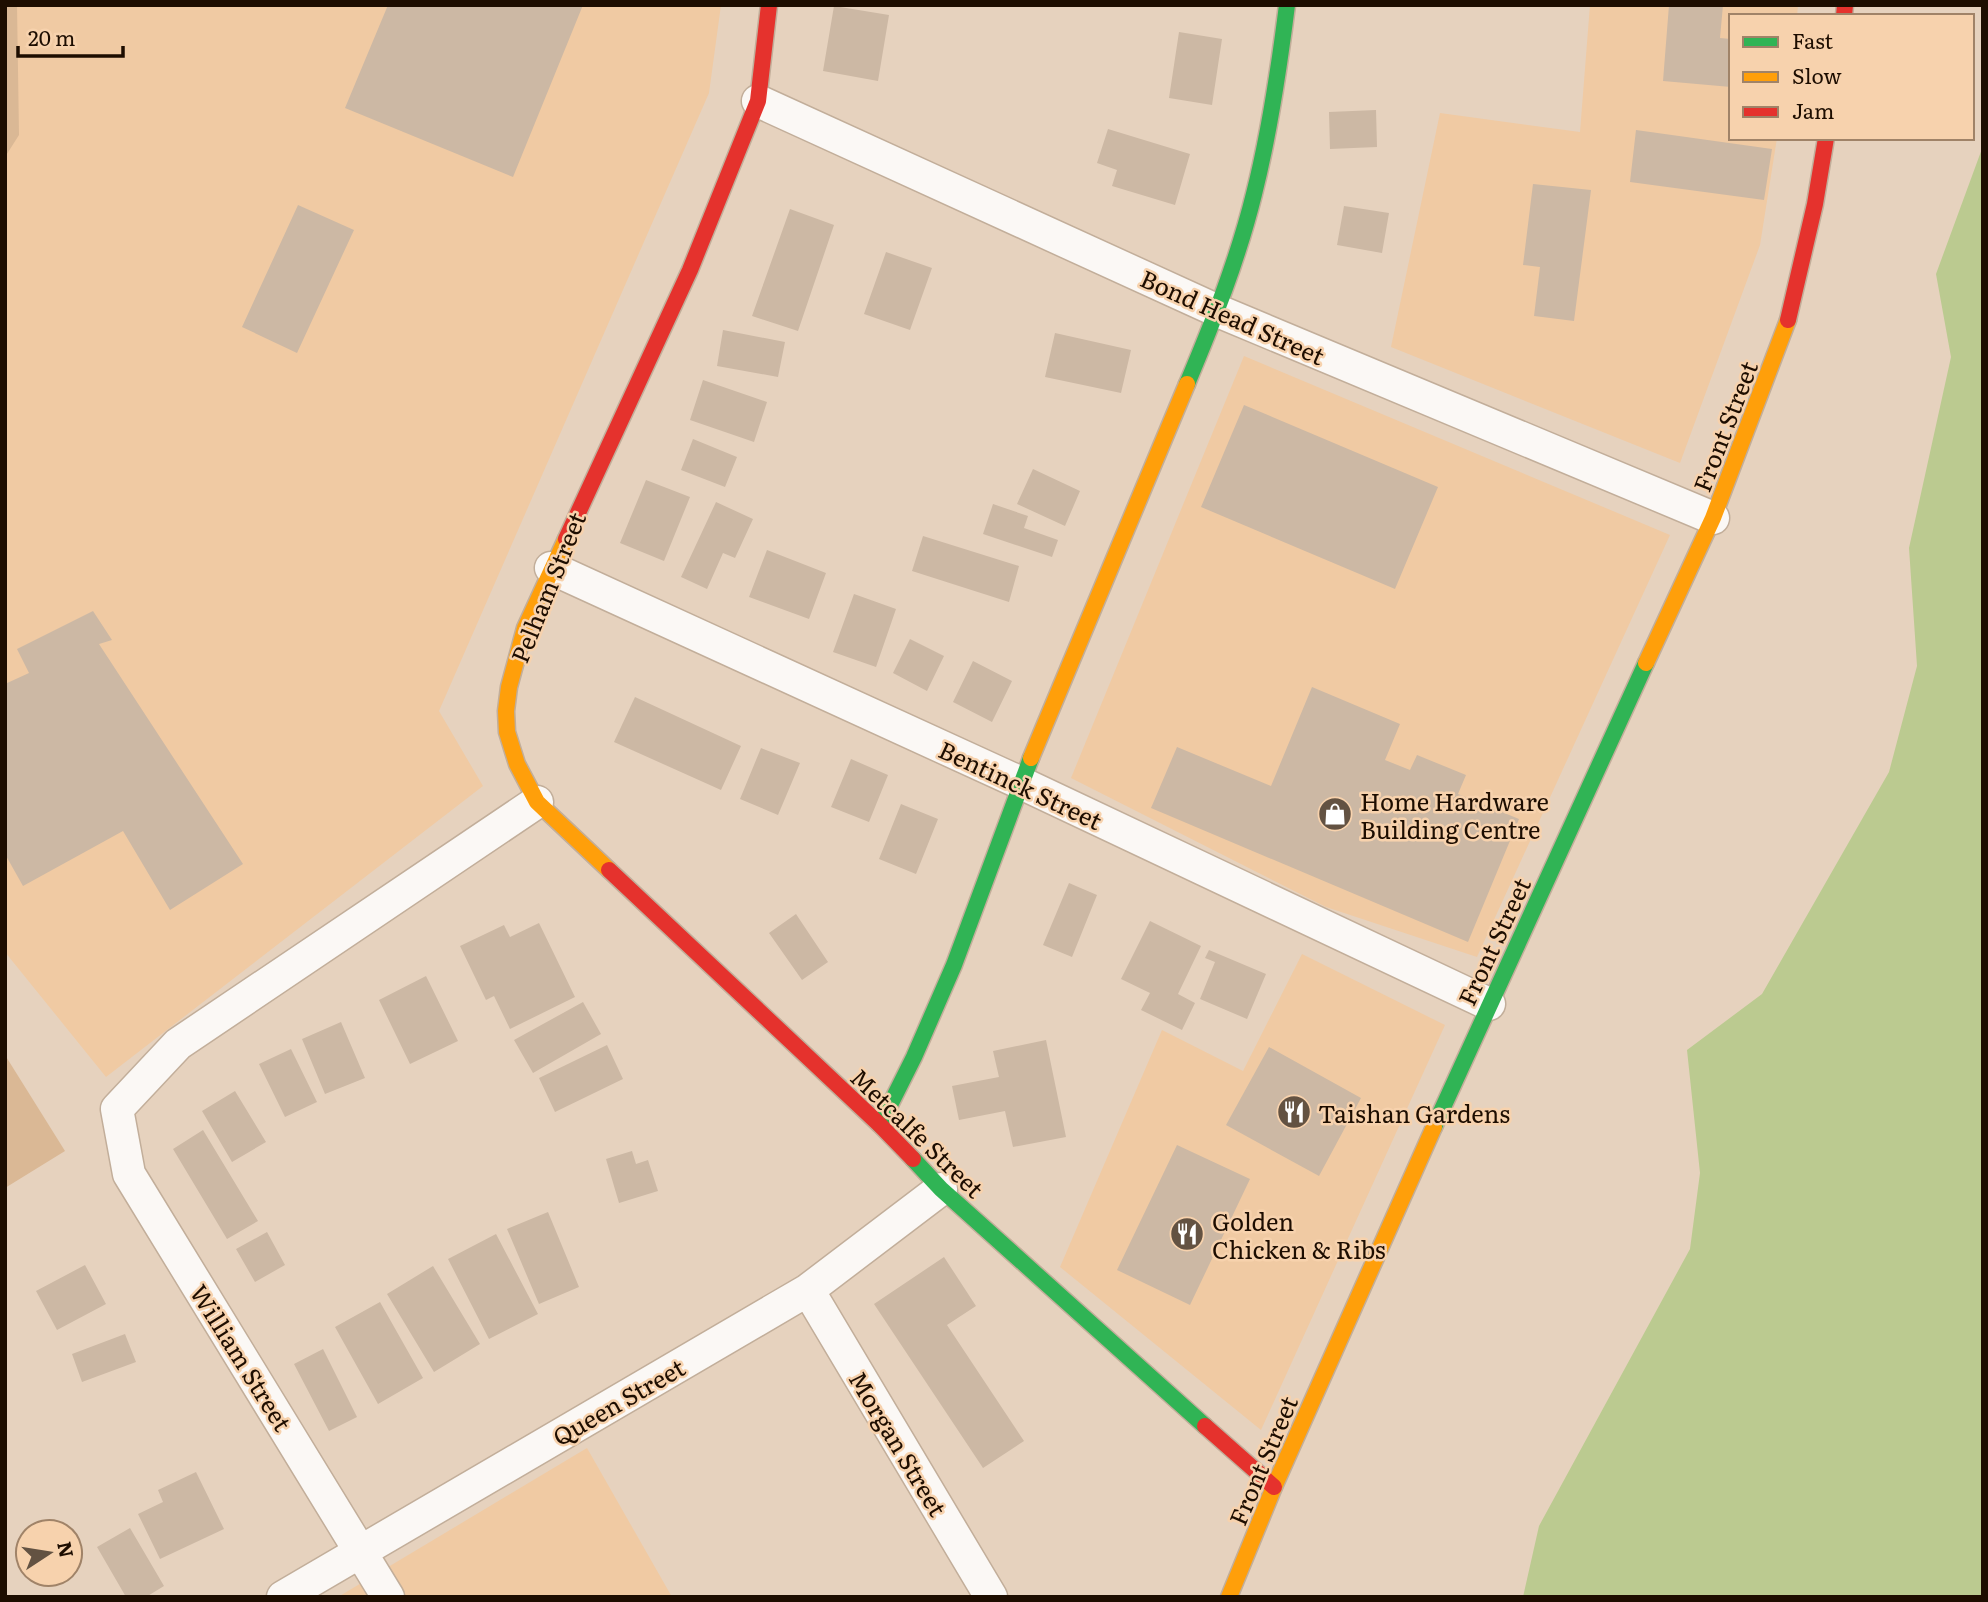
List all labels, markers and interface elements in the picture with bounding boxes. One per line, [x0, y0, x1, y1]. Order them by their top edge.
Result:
scale bar [18, 14, 122, 58]
legend [1729, 14, 1974, 140]
text: 20 m [28, 21, 75, 52]
text: Fast [1792, 24, 1833, 55]
text: Slow [1792, 59, 1842, 90]
text: Jam [1792, 94, 1834, 125]
street label: Bond Head Street [1135, 260, 1331, 372]
street label: Front Street [1683, 355, 1765, 496]
street label: Pelham Street [501, 506, 593, 668]
street label: Bentinck Street [934, 731, 1109, 837]
place label: Home Hardware Building Centre [1360, 783, 1549, 846]
shop icon: Home Hardware Building Centre [1316, 795, 1354, 833]
street label: Front Street [1448, 871, 1538, 1011]
street label: Metcalfe Street [844, 1059, 993, 1205]
restaurant icon: Taishan Gardens [1275, 1093, 1313, 1131]
place label: Taishan Gardens [1318, 1095, 1510, 1130]
place label: Golden Chicken & Ribs [1212, 1203, 1386, 1266]
restaurant icon: Golden Chicken & Ribs [1168, 1215, 1206, 1253]
street label: William Street [183, 1277, 301, 1437]
street label: Queen Street [545, 1349, 691, 1453]
street label: Morgan Street [842, 1364, 956, 1523]
street label: Front Street [1219, 1390, 1305, 1530]
north arrow [14, 1518, 84, 1588]
text: N [51, 1539, 82, 1560]

